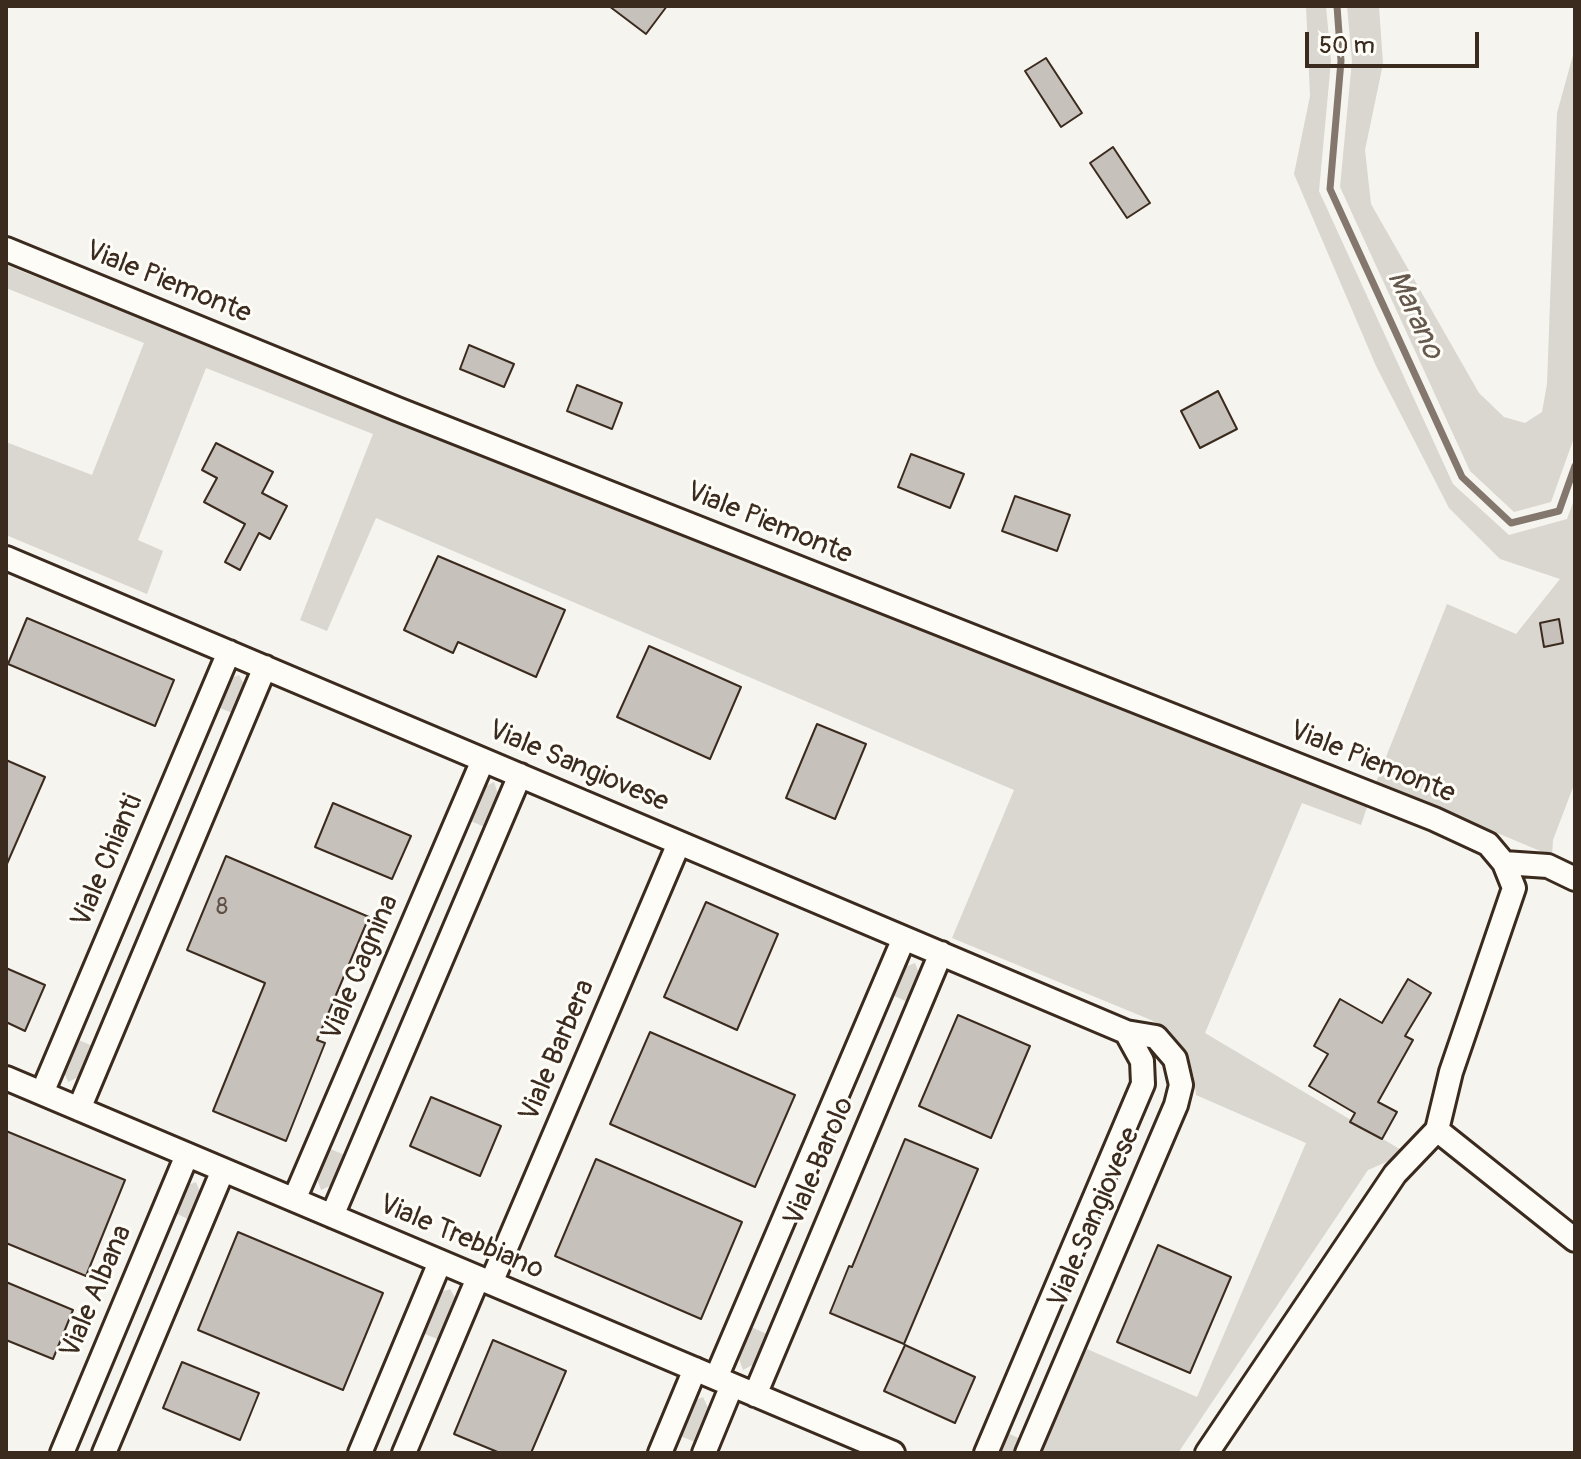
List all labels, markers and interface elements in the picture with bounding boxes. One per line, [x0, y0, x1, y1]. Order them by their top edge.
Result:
scale bar [1309, 16, 1483, 66]
text: 50 m [1319, 31, 1375, 60]
street label: Viale Piemonte [80, 235, 256, 331]
water label: Marano [1378, 265, 1450, 365]
street label: Viale Piemonte [681, 476, 857, 572]
street label: Viale Sangiovese [483, 714, 673, 820]
street label: Viale Piemonte [1284, 715, 1460, 811]
street label: Viale Chianti [65, 790, 151, 932]
street label: Viale Cagnina [315, 890, 407, 1046]
house number: 8 [216, 894, 228, 922]
street label: Viale Barbera [513, 975, 603, 1127]
street label: Viale Barolo [778, 1093, 862, 1231]
street label: Viale Sangiovese [1042, 1123, 1148, 1313]
street label: Viale Trebbiano [374, 1188, 548, 1288]
street label: Viale Albana [54, 1221, 140, 1363]

